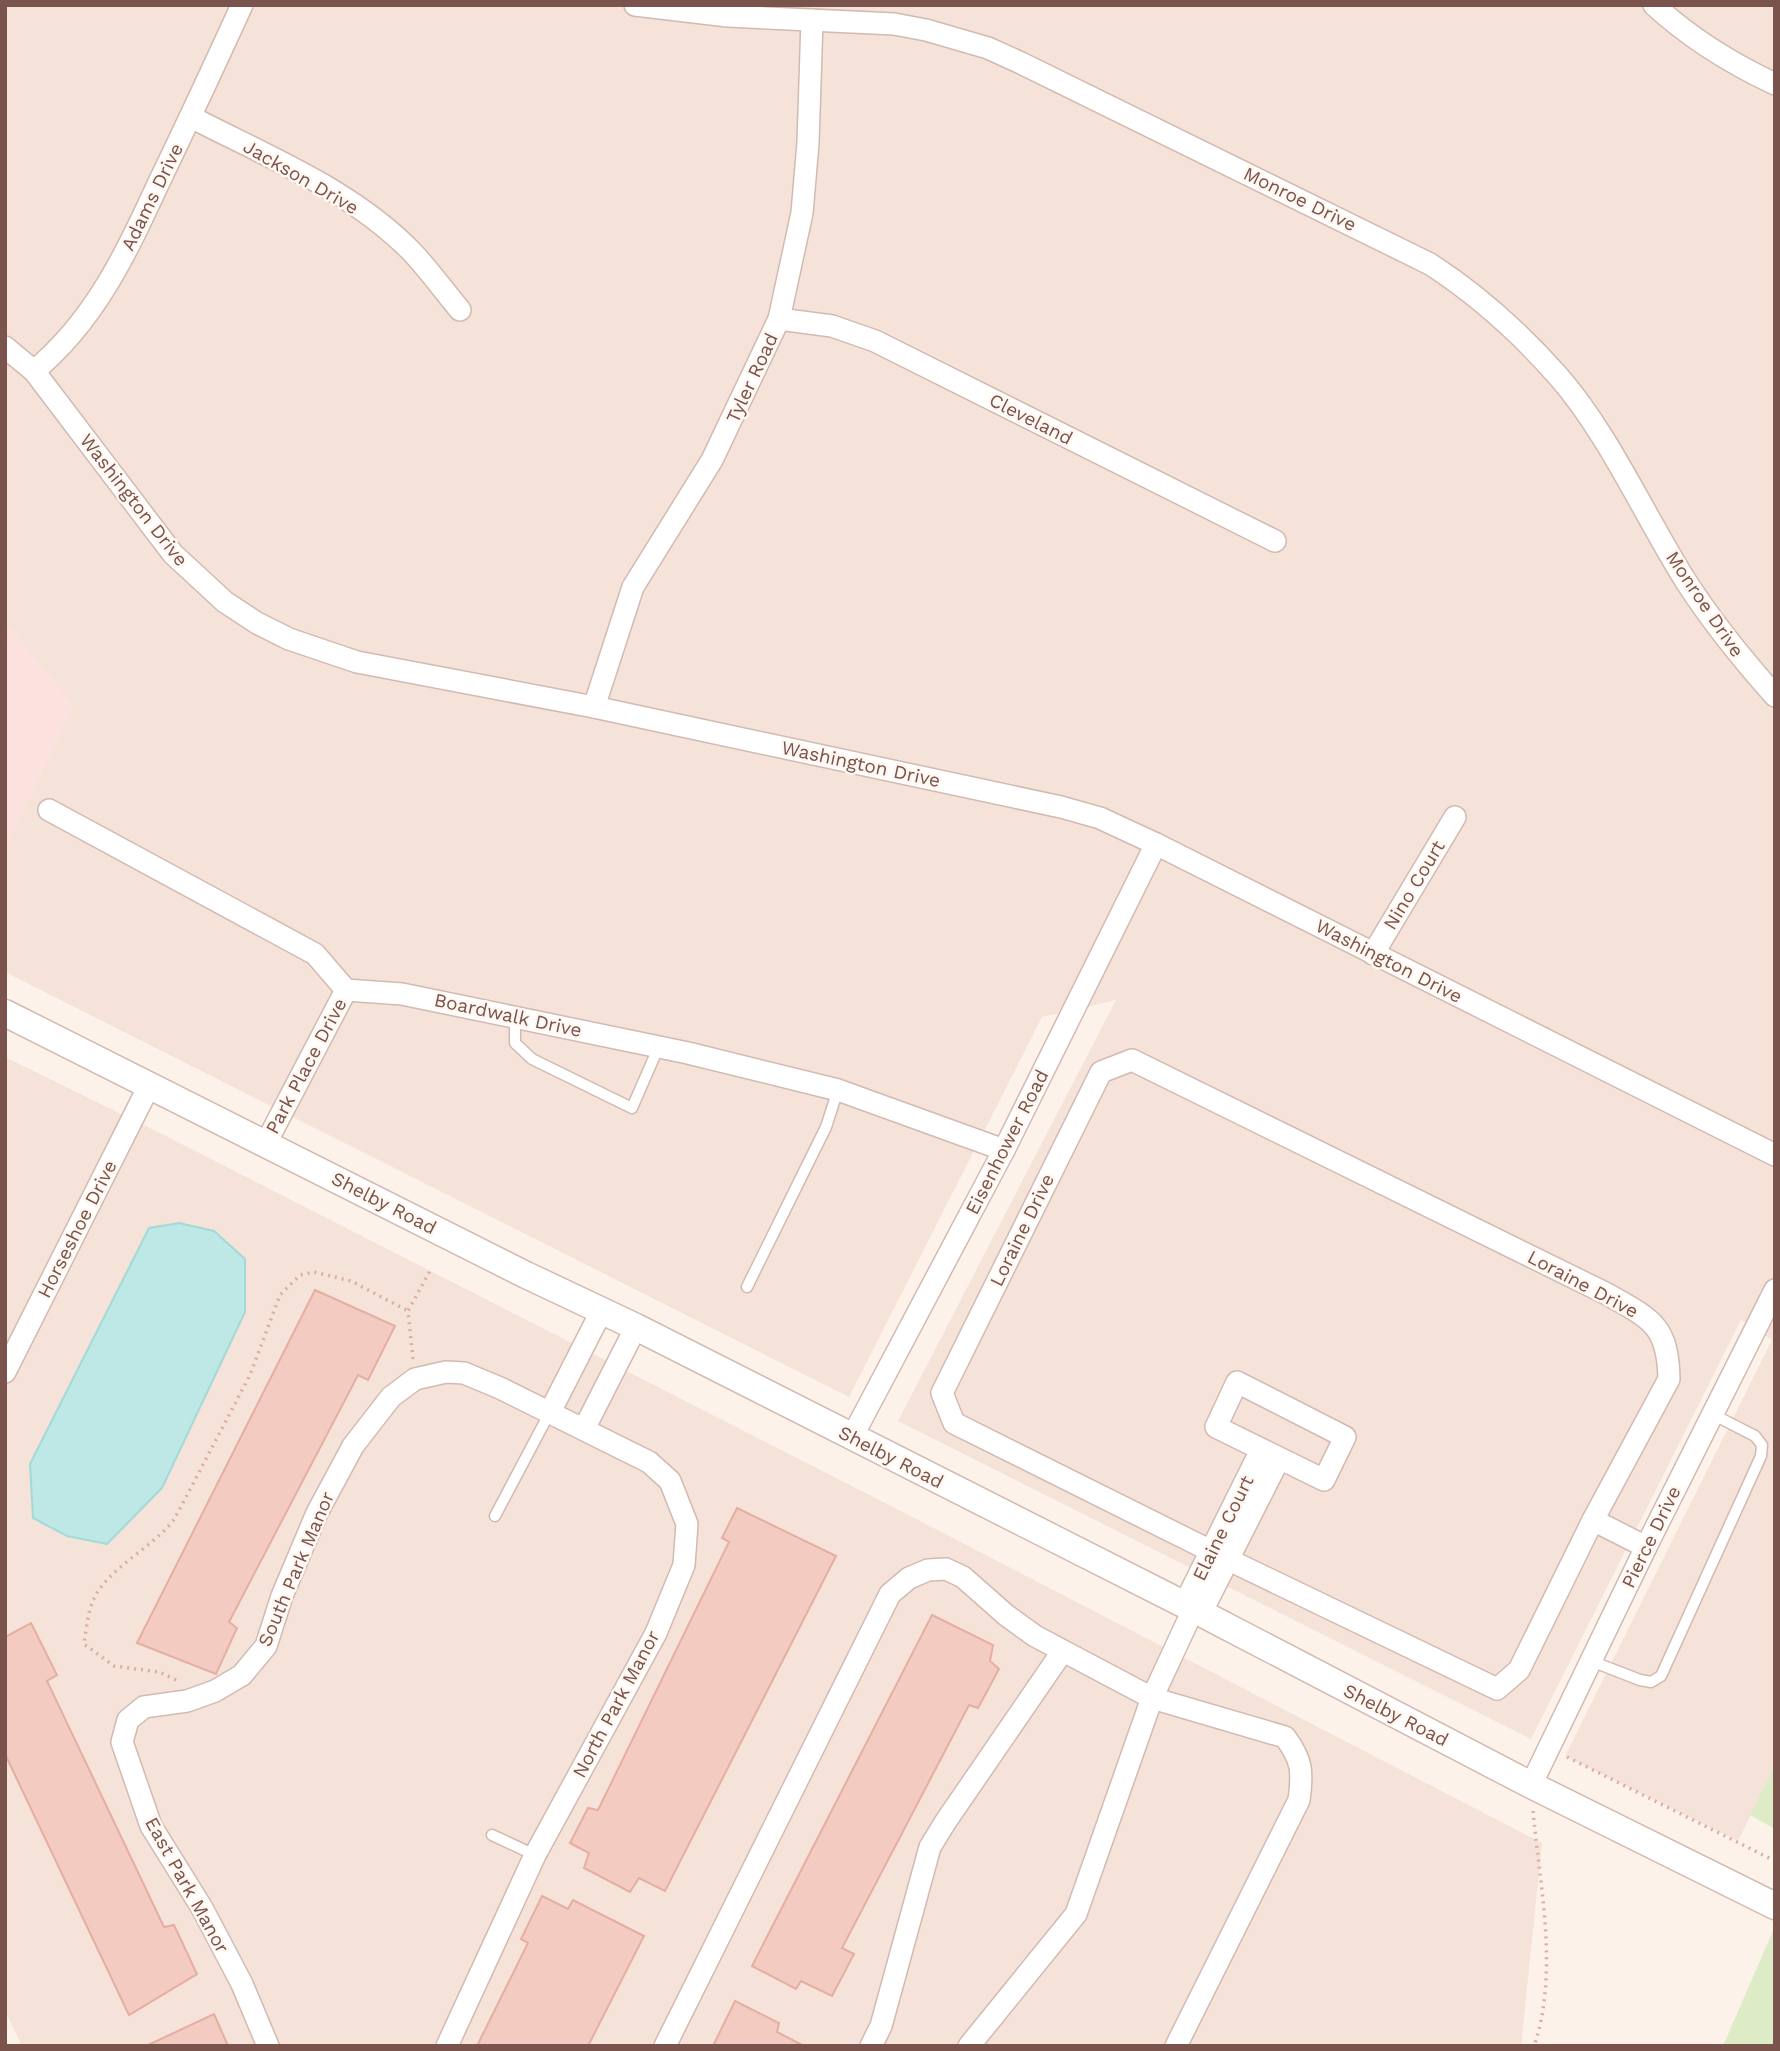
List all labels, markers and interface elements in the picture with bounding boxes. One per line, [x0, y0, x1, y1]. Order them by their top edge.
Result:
street label: Jackson Drive [239, 135, 363, 219]
street label: Adams Drive [116, 139, 188, 255]
street label: Monroe Drive [1240, 162, 1360, 236]
street label: Tyler Road [721, 329, 783, 427]
street label: Cleveland [985, 388, 1077, 450]
street label: Washington Drive [75, 429, 193, 571]
street label: Monroe Drive [1661, 547, 1749, 661]
street label: Washington Drive [779, 736, 943, 792]
street label: Nino Court [1378, 836, 1450, 934]
street label: Washington Drive [1312, 914, 1466, 1008]
street label: Boardwalk Drive [432, 988, 584, 1042]
street label: Park Place Drive [261, 994, 351, 1138]
street label: Eisenhower Road [961, 1066, 1053, 1218]
street label: Horseshoe Drive [32, 1156, 122, 1302]
street label: Shelby Road [328, 1167, 440, 1239]
street label: Loraine Drive [985, 1170, 1059, 1290]
street label: Loraine Drive [1524, 1245, 1642, 1323]
street label: Shelby Road [835, 1421, 947, 1493]
street label: Elaine Court [1188, 1472, 1258, 1584]
street label: Pierce Drive [1616, 1482, 1686, 1592]
street label: South Park Manor [253, 1488, 339, 1650]
street label: North Park Manor [568, 1626, 665, 1781]
street label: Shelby Road [1340, 1679, 1452, 1751]
street label: East Park Manor [140, 1813, 234, 1957]

